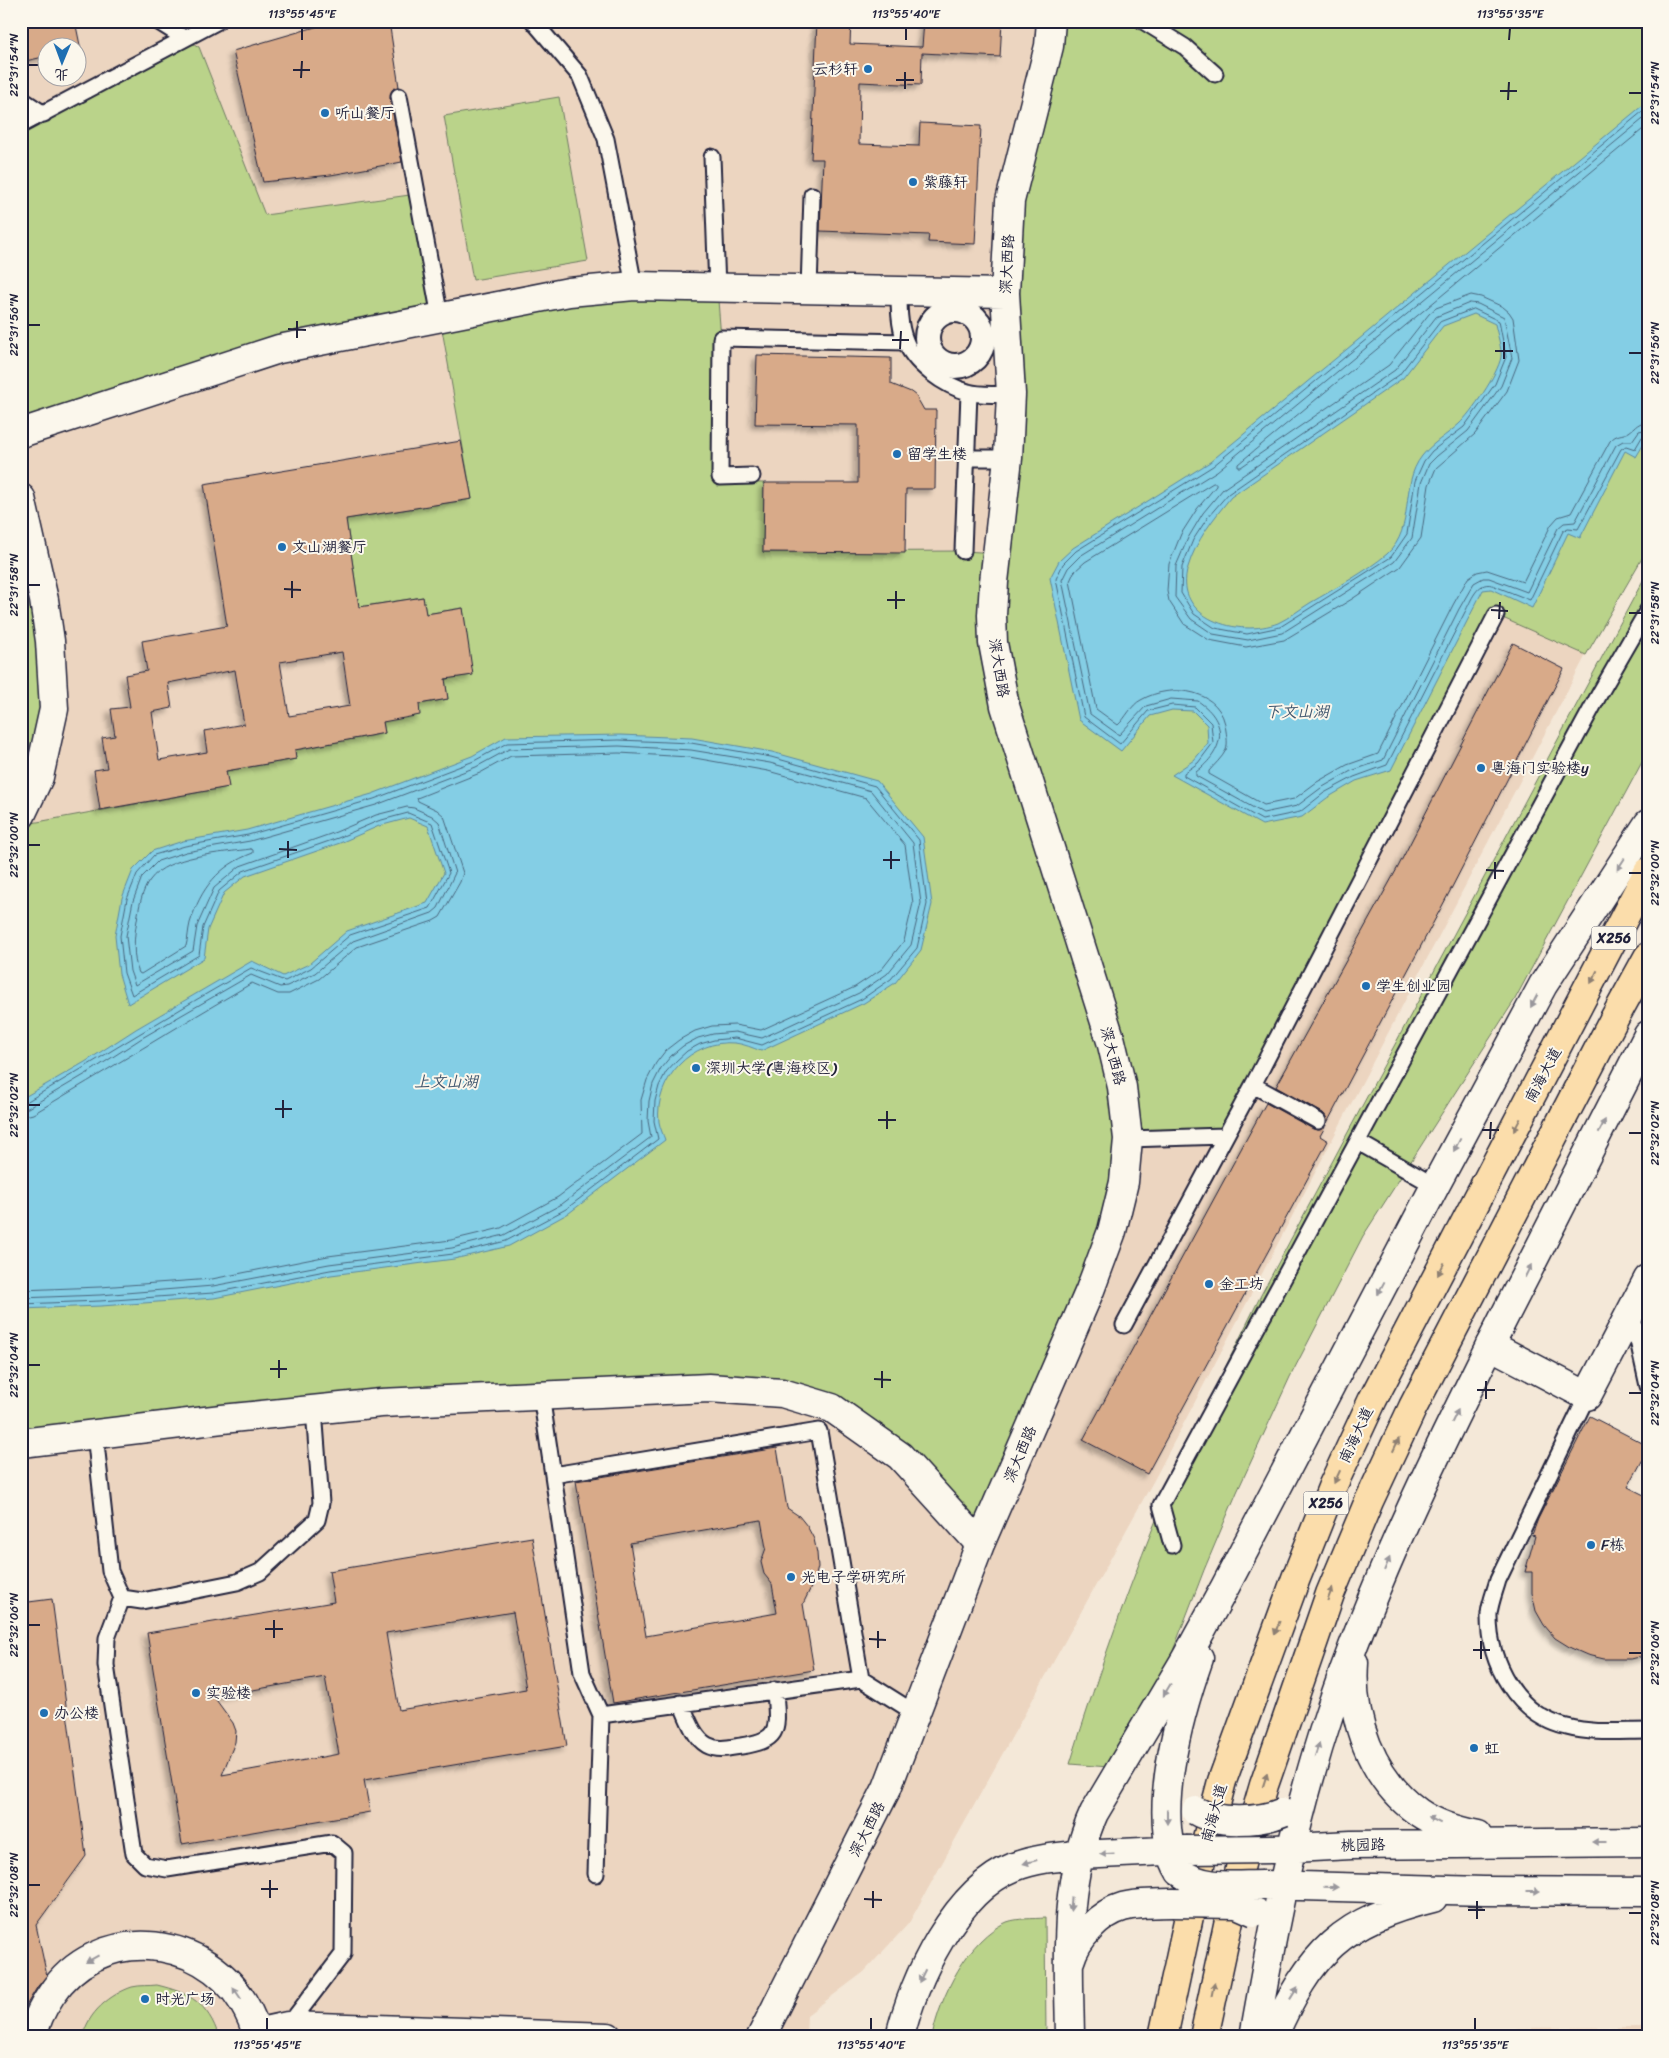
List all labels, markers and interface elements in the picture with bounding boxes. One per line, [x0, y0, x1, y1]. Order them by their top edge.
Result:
text: 113°55'45"E [268, 3, 337, 25]
text: 113°55'40"E [872, 3, 941, 25]
text: 113°55'35"E [1477, 3, 1545, 25]
text: 22°31'54"N [3, 33, 25, 97]
north arrow [38, 38, 88, 88]
place label: 云杉轩 [813, 56, 858, 82]
text: 22°31'54"N [1644, 61, 1666, 125]
text: 北 [55, 62, 69, 87]
marker: 云杉轩 [862, 63, 874, 75]
place label: 听山餐厅 [335, 100, 395, 126]
marker: 听山餐厅 [319, 107, 331, 119]
place label: 紫藤轩 [923, 169, 968, 195]
marker: 紫藤轩 [907, 176, 919, 188]
street label: 深大西路 [992, 233, 1022, 295]
text: 22°31'56"N [3, 293, 25, 356]
text: 22°31'56"N [1644, 321, 1666, 384]
place label: 留学生楼 [907, 441, 967, 467]
marker: 留学生楼 [891, 448, 903, 460]
place label: 文山湖餐厅 [292, 534, 367, 560]
marker: 文山湖餐厅 [276, 541, 288, 553]
text: 22°31'58"N [3, 553, 25, 617]
text: 22°31'58"N [1644, 581, 1666, 645]
street label: 深大西路 [981, 636, 1017, 700]
water label: 下文山湖 [1265, 697, 1331, 726]
place label: 粤海门实验楼y [1491, 755, 1589, 781]
marker: 粤海门实验楼y [1475, 762, 1487, 774]
text: 22°32'00"N [3, 812, 25, 878]
text: 22°32'00"N [1644, 840, 1666, 906]
one-way arrow [1616, 858, 1626, 871]
road number: X256 [1592, 926, 1636, 950]
one-way arrow [1590, 970, 1598, 985]
place label: 学生创业园 [1376, 973, 1451, 999]
marker: 学生创业园 [1360, 980, 1372, 992]
one-way arrow [1530, 994, 1538, 1009]
street label: 深大西路 [1093, 1024, 1133, 1088]
street label: 南海大道 [1517, 1042, 1569, 1108]
place label: 深圳大学(粤海校区) [706, 1055, 837, 1081]
marker: 深圳大学(粤海校区) [690, 1062, 702, 1074]
water label: 上文山湖 [414, 1067, 480, 1096]
text: 22°32'02"N [3, 1072, 25, 1137]
text: 22°32'02"N [1644, 1100, 1666, 1165]
one-way arrow [1512, 1119, 1521, 1132]
one-way arrow [1598, 1119, 1606, 1133]
one-way arrow [1453, 1137, 1461, 1152]
one-way arrow [1437, 1262, 1445, 1276]
one-way arrow [1524, 1264, 1532, 1278]
place label: 金工坊 [1219, 1271, 1264, 1297]
marker: 金工坊 [1203, 1278, 1215, 1290]
one-way arrow [1377, 1281, 1385, 1295]
text: 22°32'04"N [3, 1332, 25, 1398]
text: 22°32'04"N [1644, 1360, 1666, 1426]
street label: 南海大道 [1332, 1402, 1380, 1468]
one-way arrow [1451, 1409, 1459, 1423]
street label: 深大西路 [996, 1421, 1044, 1487]
one-way arrow [1392, 1438, 1400, 1452]
one-way arrow [1332, 1470, 1340, 1484]
road number: X256 [1304, 1492, 1348, 1515]
place label: F栋 [1601, 1532, 1624, 1558]
marker: F栋 [1585, 1539, 1597, 1551]
one-way arrow [1384, 1557, 1392, 1571]
place label: 光电子学研究所 [801, 1564, 906, 1590]
marker: 光电子学研究所 [785, 1571, 797, 1583]
one-way arrow [1327, 1587, 1335, 1601]
text: 22°32'06"N [3, 1592, 25, 1657]
text: 22°32'06"N [1644, 1620, 1666, 1685]
one-way arrow [1273, 1621, 1281, 1636]
place label: 实验楼 [206, 1680, 251, 1706]
one-way arrow [1163, 1684, 1172, 1697]
marker: 实验楼 [190, 1687, 202, 1699]
place label: 办公楼 [54, 1700, 99, 1726]
marker: 办公楼 [38, 1707, 50, 1719]
place label: 虹 [1484, 1735, 1499, 1761]
marker: 虹 [1468, 1742, 1480, 1754]
one-way arrow [1314, 1743, 1322, 1758]
one-way arrow [1262, 1773, 1270, 1788]
street label: 南海大道 [1194, 1781, 1234, 1845]
street label: 深大西路 [842, 1796, 892, 1862]
one-way arrow [1163, 1809, 1171, 1825]
one-way arrow [1426, 1816, 1441, 1824]
street label: 桃园路 [1340, 1832, 1386, 1858]
one-way arrow [1591, 1838, 1607, 1846]
one-way arrow [1099, 1850, 1115, 1858]
text: 22°32'08"N [3, 1852, 25, 1918]
one-way arrow [1022, 1858, 1037, 1866]
text: 22°32'08"N [1644, 1880, 1666, 1946]
one-way arrow [1323, 1883, 1339, 1891]
one-way arrow [1525, 1887, 1541, 1895]
one-way arrow [1067, 1896, 1075, 1912]
one-way arrow [86, 1954, 99, 1963]
one-way arrow [918, 1969, 926, 1983]
one-way arrow [1210, 1981, 1218, 1997]
place label: 时光广场 [155, 1986, 215, 2012]
one-way arrow [232, 1986, 242, 2000]
one-way arrow [1289, 1986, 1298, 1999]
marker: 时光广场 [139, 1993, 151, 2005]
text: 113°55'45"E [233, 2034, 302, 2056]
text: 113°55'40"E [837, 2034, 906, 2056]
text: 113°55'35"E [1442, 2034, 1510, 2056]

